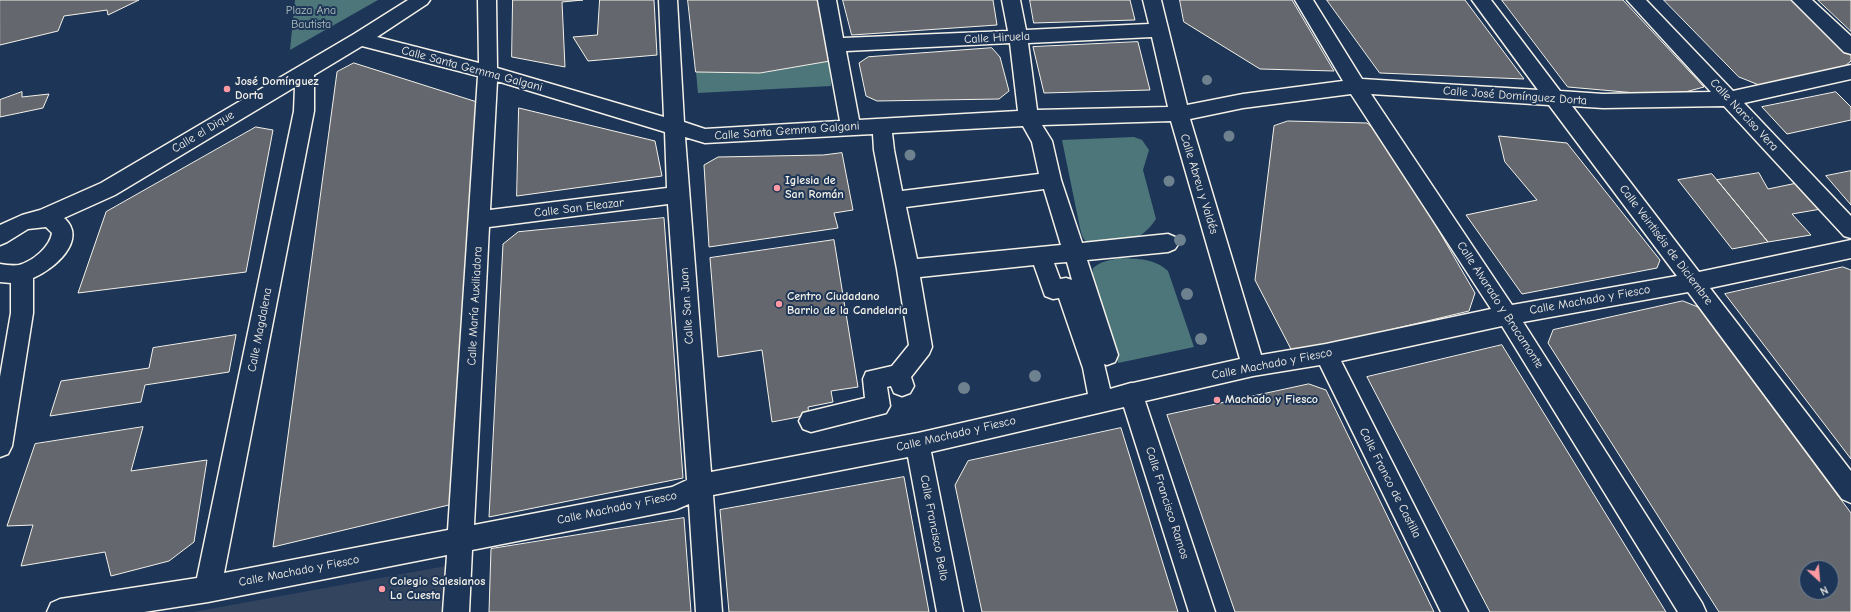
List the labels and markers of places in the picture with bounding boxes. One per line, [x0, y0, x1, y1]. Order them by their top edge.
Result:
place label: José Domínguez Dorta [235, 75, 319, 103]
marker: José Domínguez Dorta [222, 84, 232, 94]
place label: Iglesia de San Román [785, 174, 844, 202]
marker: Iglesia de San Román [772, 183, 782, 193]
place label: Centro Ciudadano Barrio de la Candelaria [787, 290, 908, 318]
marker: Centro Ciudadano Barrio de la Candelaria [774, 299, 784, 309]
place label: Machado y Fiesco [1225, 393, 1318, 407]
marker: Machado y Fiesco [1212, 395, 1222, 405]
place label: Colegio Salesianos La Cuesta [390, 575, 485, 603]
marker: Colegio Salesianos La Cuesta [377, 584, 387, 594]

